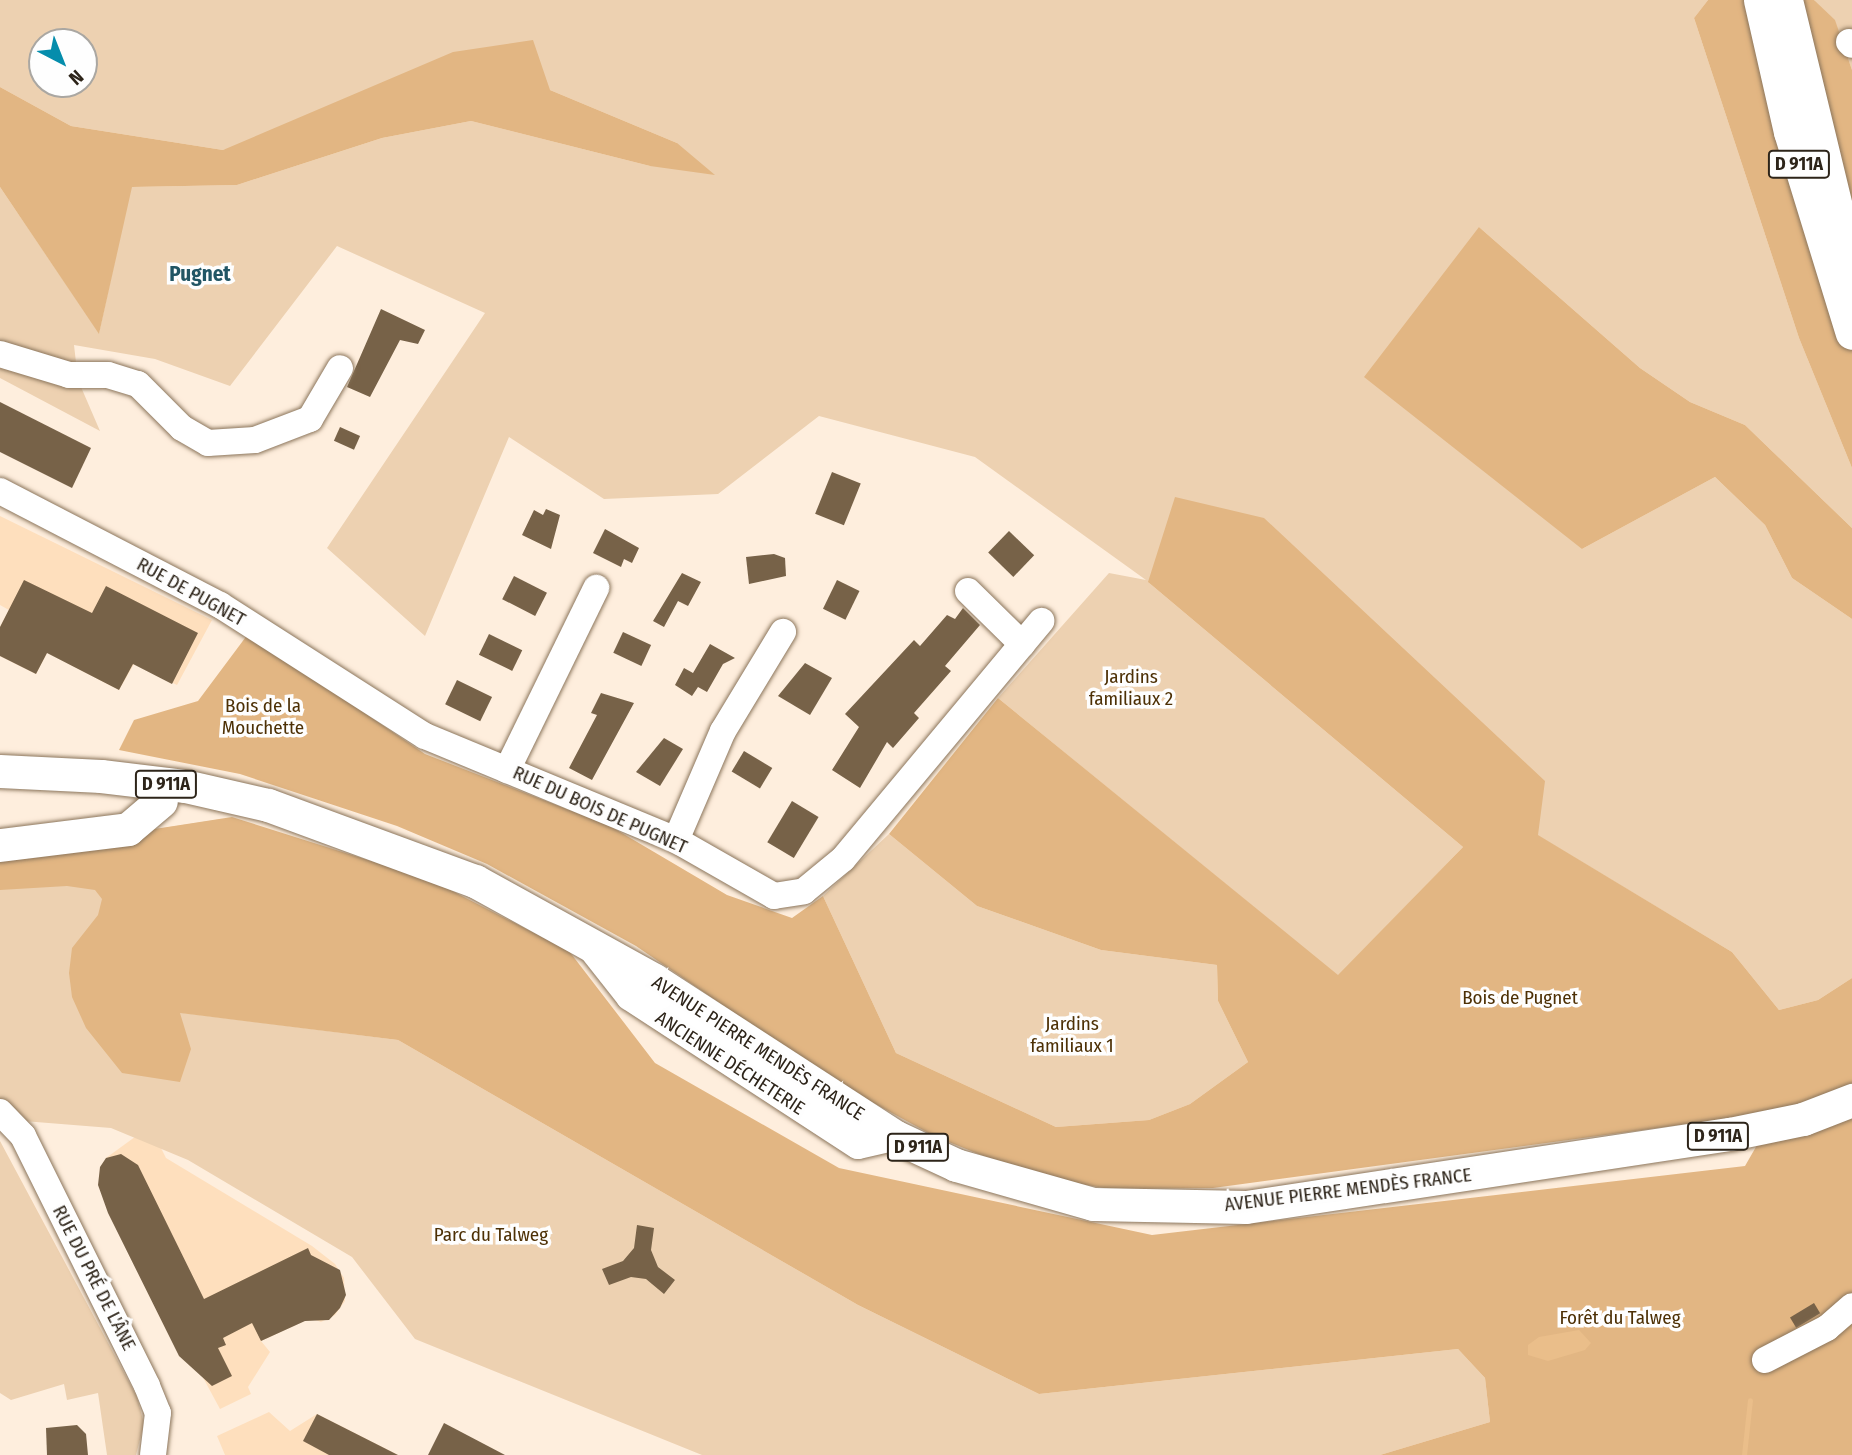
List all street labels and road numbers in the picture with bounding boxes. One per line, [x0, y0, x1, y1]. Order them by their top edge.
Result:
road number: D 911A [1768, 149, 1830, 178]
street label: RUE DE PUGNET [133, 553, 249, 631]
street label: RUE DU BOIS DE PUGNET [509, 761, 691, 859]
road number: D 911A [134, 770, 198, 798]
street label: AVENUE PIERRE MENDÈS FRANCE [648, 971, 868, 1125]
street label: ANCIENNE DÉCHETERIE [651, 1006, 809, 1120]
road number: D 911A [1686, 1121, 1750, 1150]
road number: D 911A [886, 1132, 950, 1162]
street label: AVENUE PIERRE MENDÈS FRANCE [1223, 1164, 1473, 1216]
street label: RUE DU PRÉ DE L'ÂNE [48, 1202, 140, 1354]

